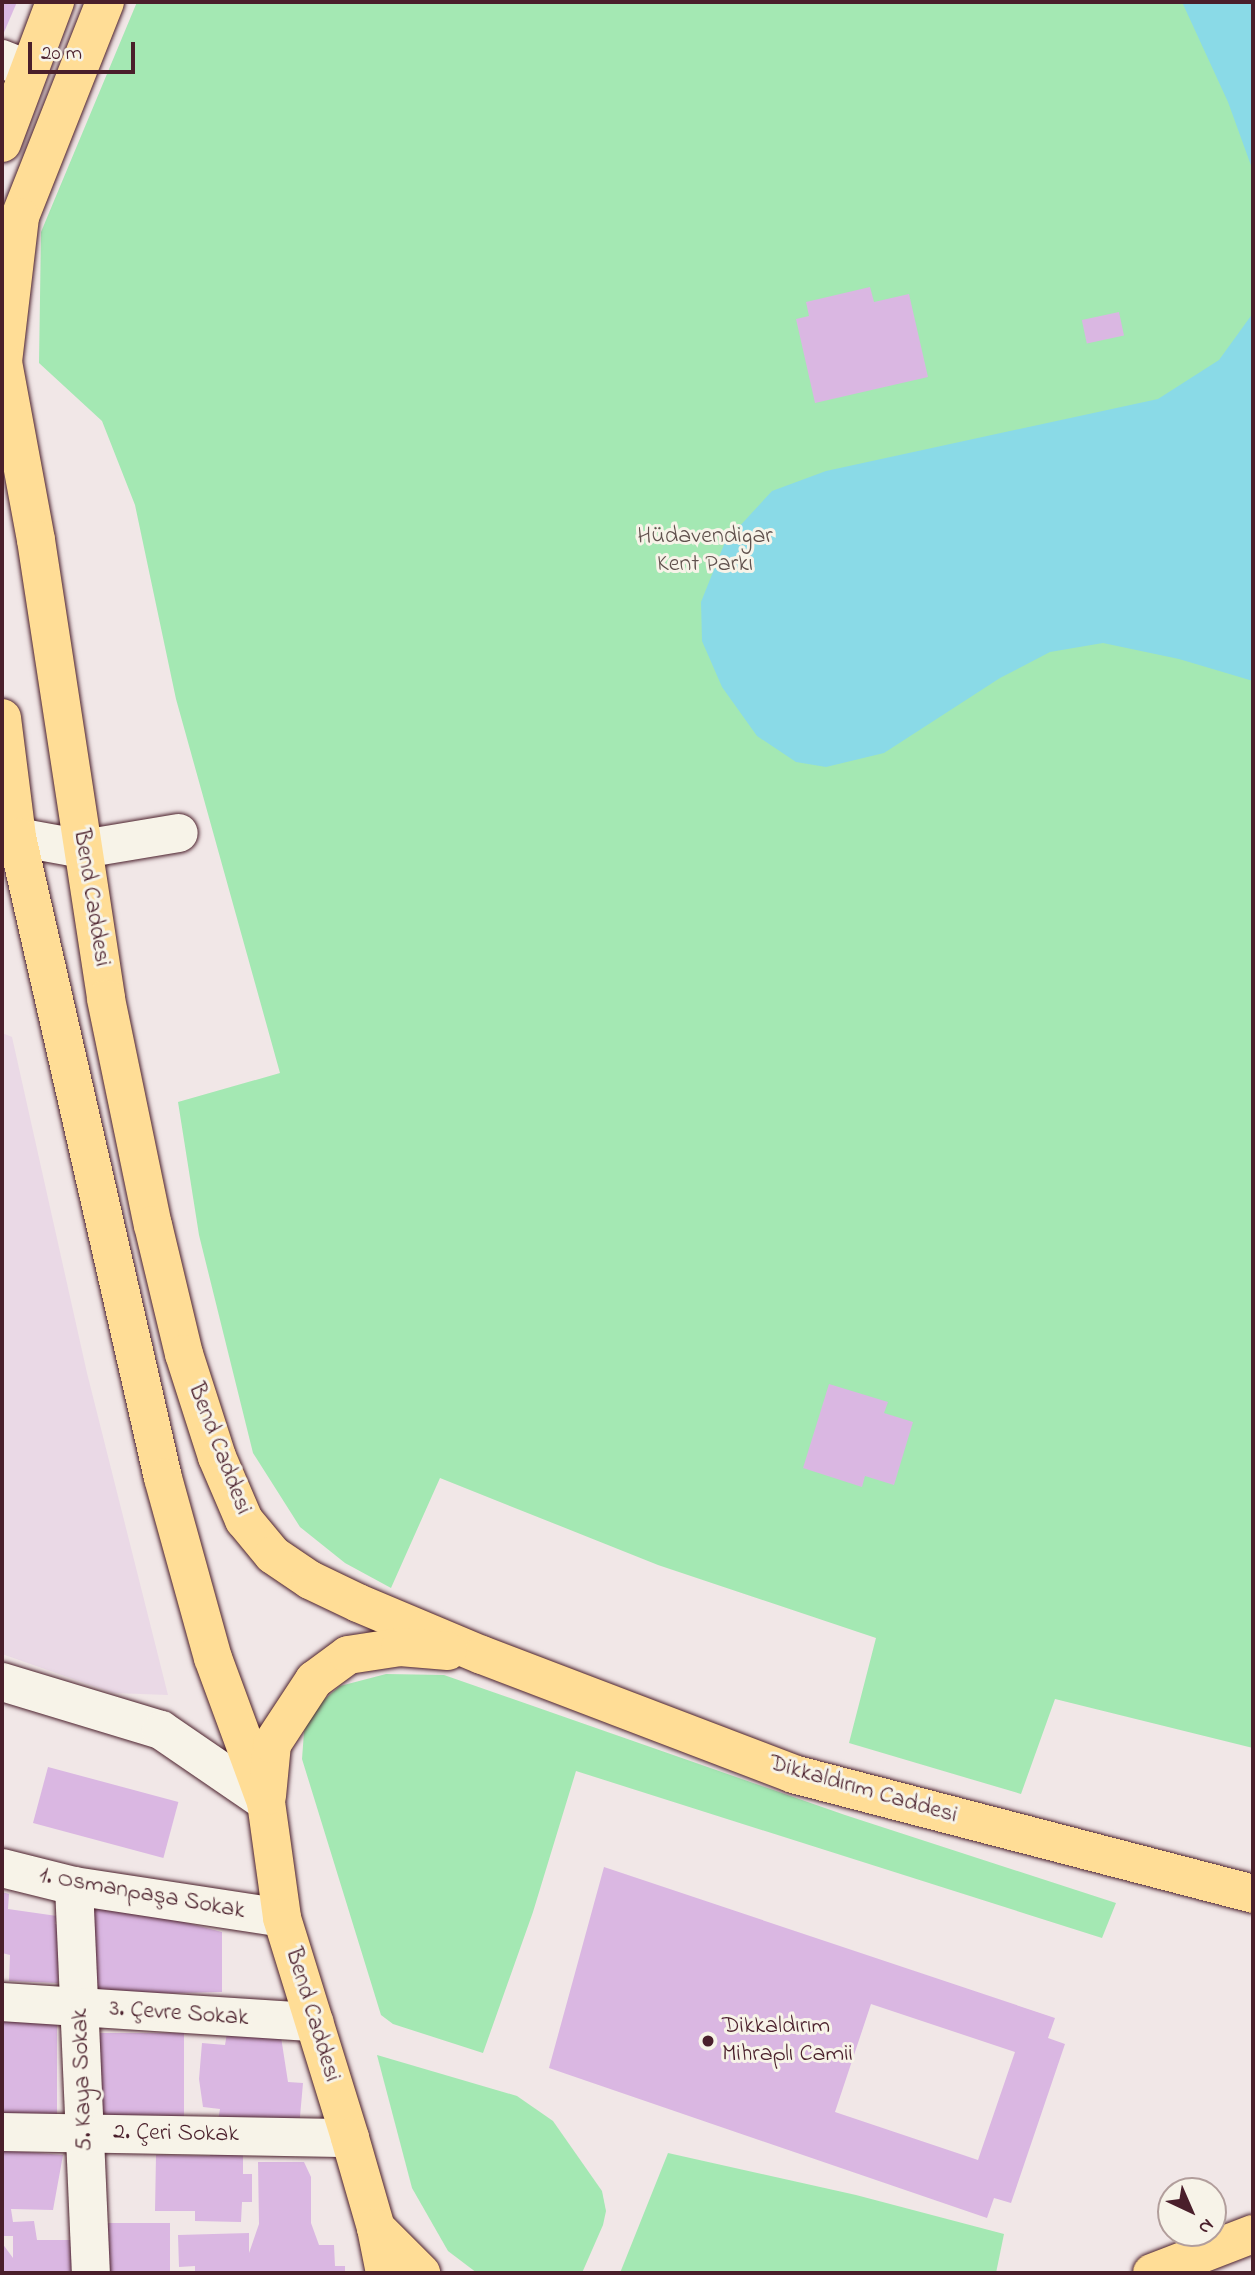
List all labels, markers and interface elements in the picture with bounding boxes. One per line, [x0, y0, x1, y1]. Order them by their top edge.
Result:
scale bar [32, 28, 138, 72]
text: 20 m [41, 39, 82, 69]
park label: Hüdavendigar Kent Parkı [637, 523, 773, 579]
street label: Bend Caddesi [66, 827, 116, 969]
street label: Bend Caddesi [181, 1379, 257, 1519]
street label: Dikkaldırım Caddesi [766, 1749, 960, 1831]
street label: 1. Osmanpaşa Sokak [37, 1862, 247, 1926]
street label: Bend Caddesi [278, 1945, 346, 2085]
street label: 3. Çevre Sokak [108, 1995, 250, 2033]
street label: 5. Kaya Sokak [66, 2008, 100, 2152]
place label: Dikkaldırım Mihraplı Camii [722, 2013, 853, 2069]
marker: Dikkaldırım Mihraplı Camii [700, 2033, 716, 2049]
street label: 2. Çeri Sokak [113, 2119, 239, 2149]
north arrow [1157, 2177, 1227, 2247]
text: N [1192, 2212, 1220, 2240]

